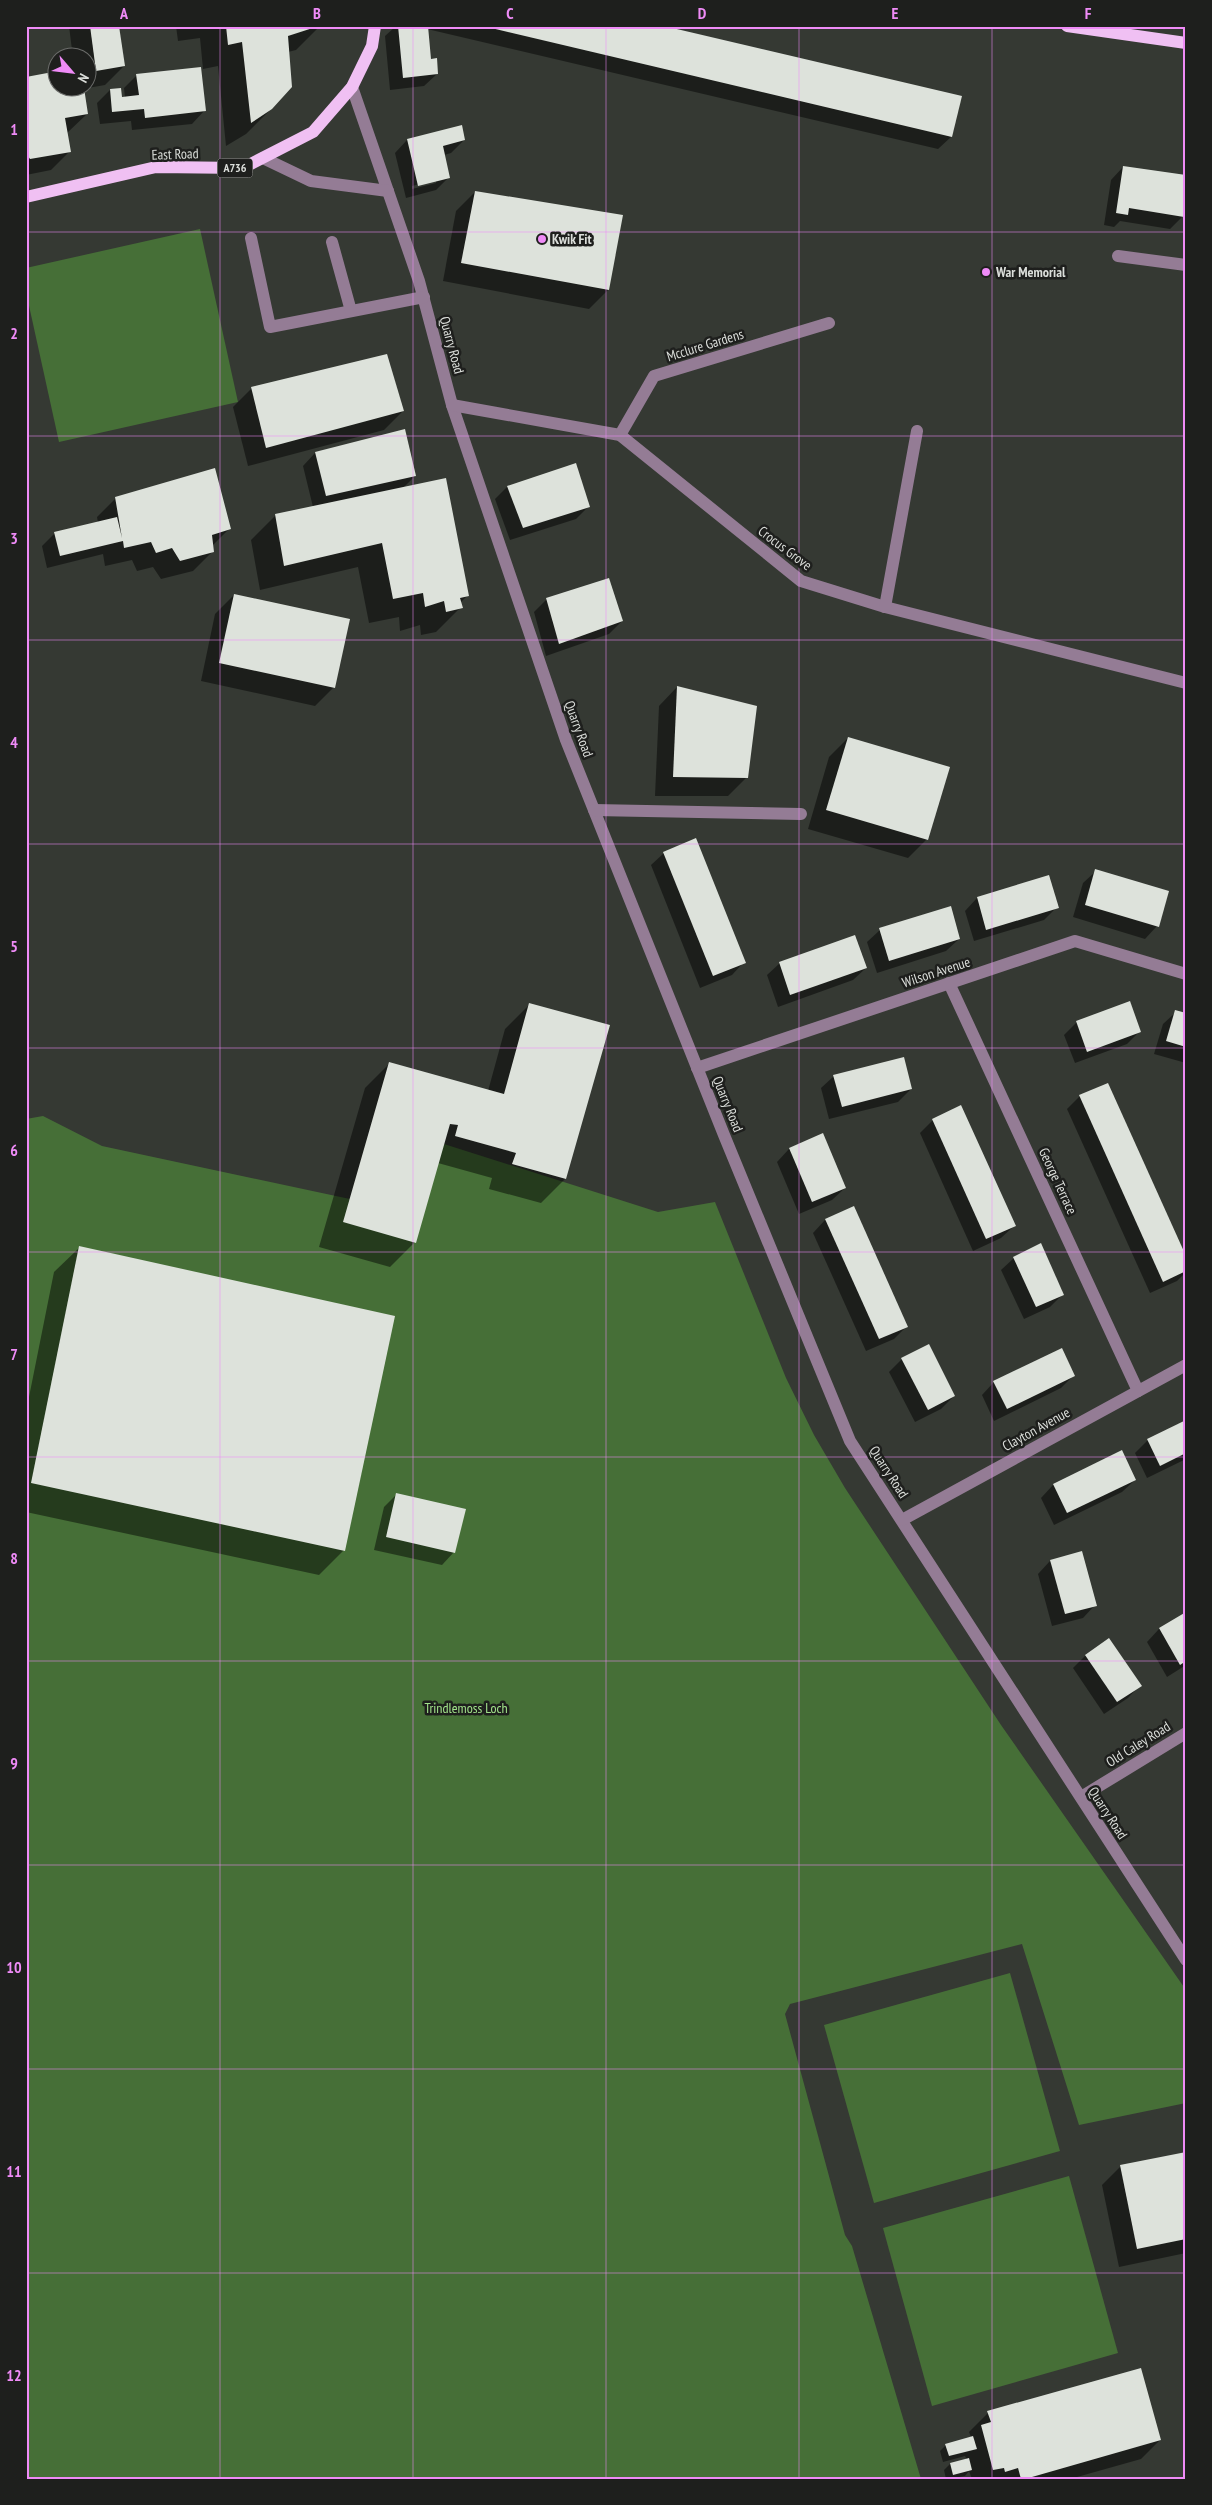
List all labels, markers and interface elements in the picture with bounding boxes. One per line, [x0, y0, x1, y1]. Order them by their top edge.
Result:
text: A [119, 3, 129, 23]
text: B [313, 3, 321, 23]
text: C [506, 3, 514, 23]
text: D [698, 3, 707, 23]
text: E [892, 3, 899, 23]
text: F [1085, 3, 1092, 23]
north arrow [48, 48, 98, 98]
text: N [74, 71, 93, 86]
text: 1 [10, 119, 18, 139]
street label: East Road [151, 144, 199, 164]
road number: A736 [218, 158, 252, 178]
place label: Kwik Fit [552, 230, 592, 248]
marker: Kwik Fit [536, 233, 548, 245]
place label: War Memorial [995, 263, 1066, 281]
marker: War Memorial [980, 266, 992, 278]
street label: Quarry Road [436, 314, 468, 376]
text: 2 [10, 323, 18, 343]
street label: Mcclure Gardens [664, 325, 746, 365]
street label: Crocus Grove [755, 522, 816, 574]
text: 3 [10, 528, 18, 548]
street label: Quarry Road [560, 698, 598, 760]
text: 4 [10, 732, 18, 752]
text: 5 [10, 936, 18, 956]
street label: Wilson Avenue [900, 952, 973, 991]
street label: Quarry Road [709, 1073, 747, 1135]
text: 6 [10, 1140, 18, 1160]
street label: George Terrace [1035, 1145, 1081, 1217]
text: 7 [10, 1344, 18, 1364]
street label: Clayton Avenue [999, 1403, 1073, 1455]
street label: Quarry Road [865, 1442, 913, 1502]
text: 8 [10, 1548, 18, 1568]
park label: Trindlemoss Loch [424, 1699, 508, 1717]
street label: Old Caley Road [1103, 1717, 1173, 1771]
text: 9 [10, 1753, 18, 1773]
street label: Quarry Road [1084, 1783, 1132, 1843]
text: 10 [6, 1957, 22, 1977]
text: 11 [6, 2161, 22, 2181]
text: 12 [6, 2365, 22, 2385]

